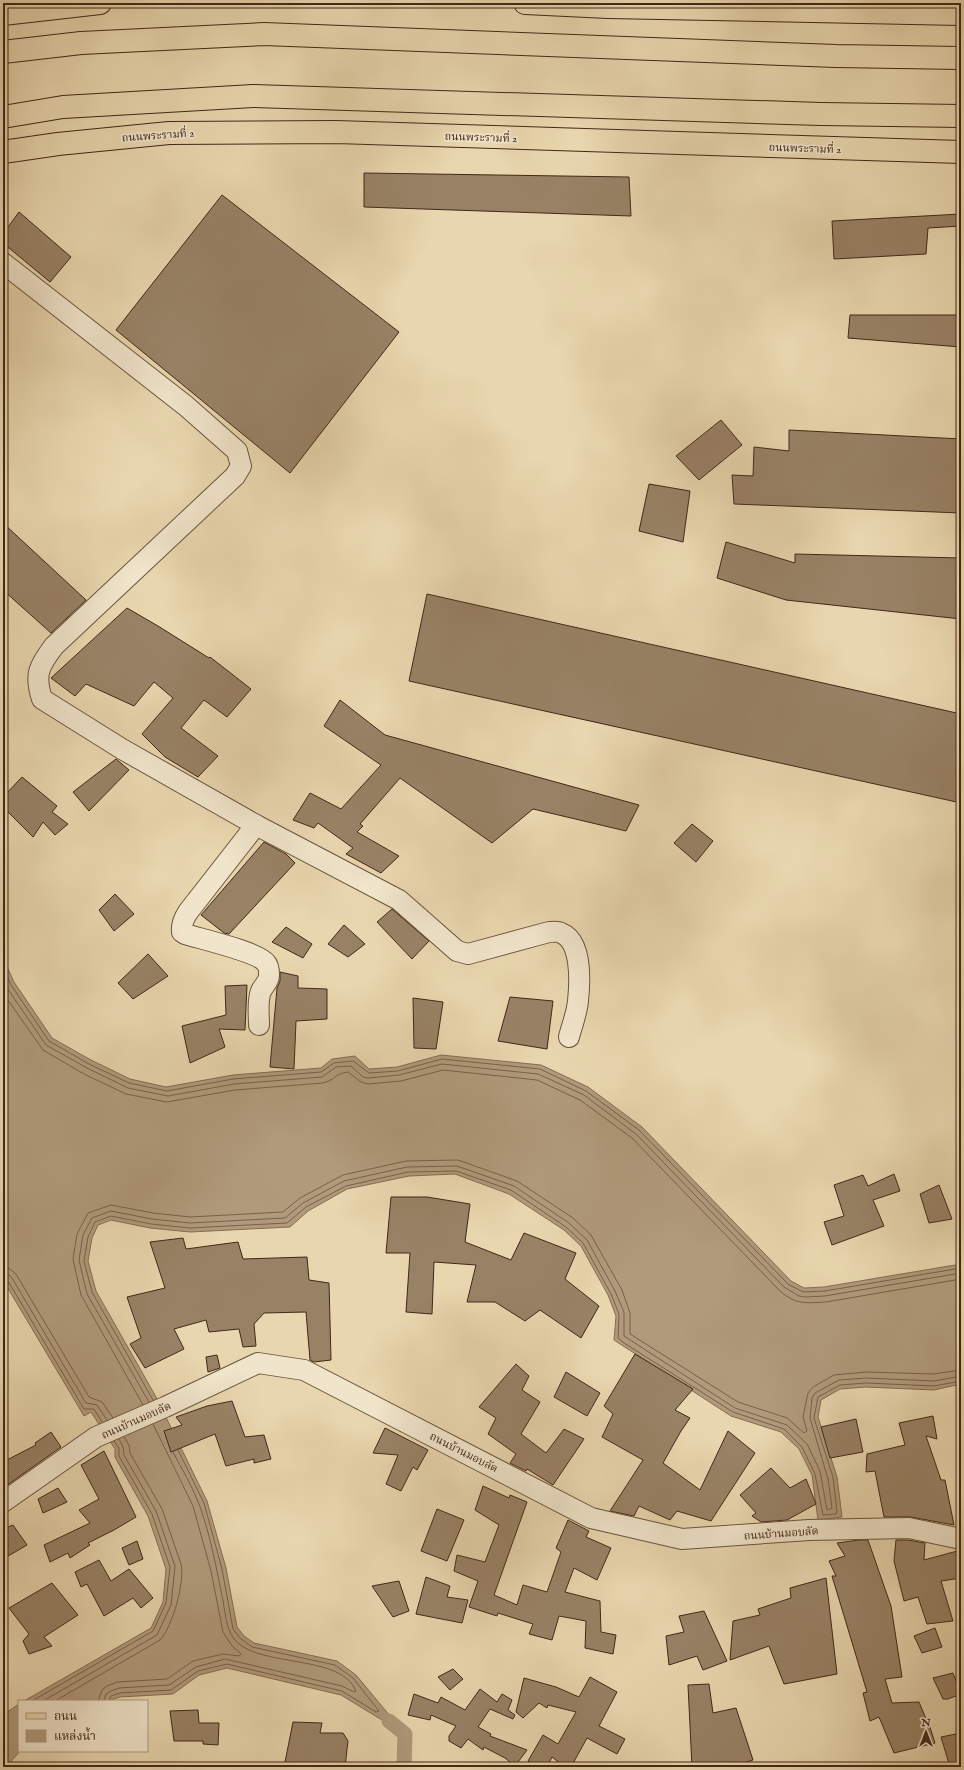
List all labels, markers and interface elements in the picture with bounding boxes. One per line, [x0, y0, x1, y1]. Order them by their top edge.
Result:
street label: ถนนพระรามที่ 2 [121, 124, 195, 146]
street label: ถนนพระรามที่ 2 [444, 128, 518, 146]
street label: ถนนพระรามที่ 2 [768, 139, 842, 157]
street label: ถนนบ้านมอบลัด [99, 1399, 173, 1443]
street label: ถนนบ้านมอบลัด [427, 1430, 500, 1476]
street label: ถนนบ้านมอบลัด [743, 1524, 819, 1544]
legend [18, 1700, 148, 1752]
text: ถนน [54, 1709, 77, 1724]
north arrow [906, 1712, 946, 1752]
text: N [920, 1716, 931, 1730]
text: แหล่งน้ำ [54, 1727, 96, 1744]

